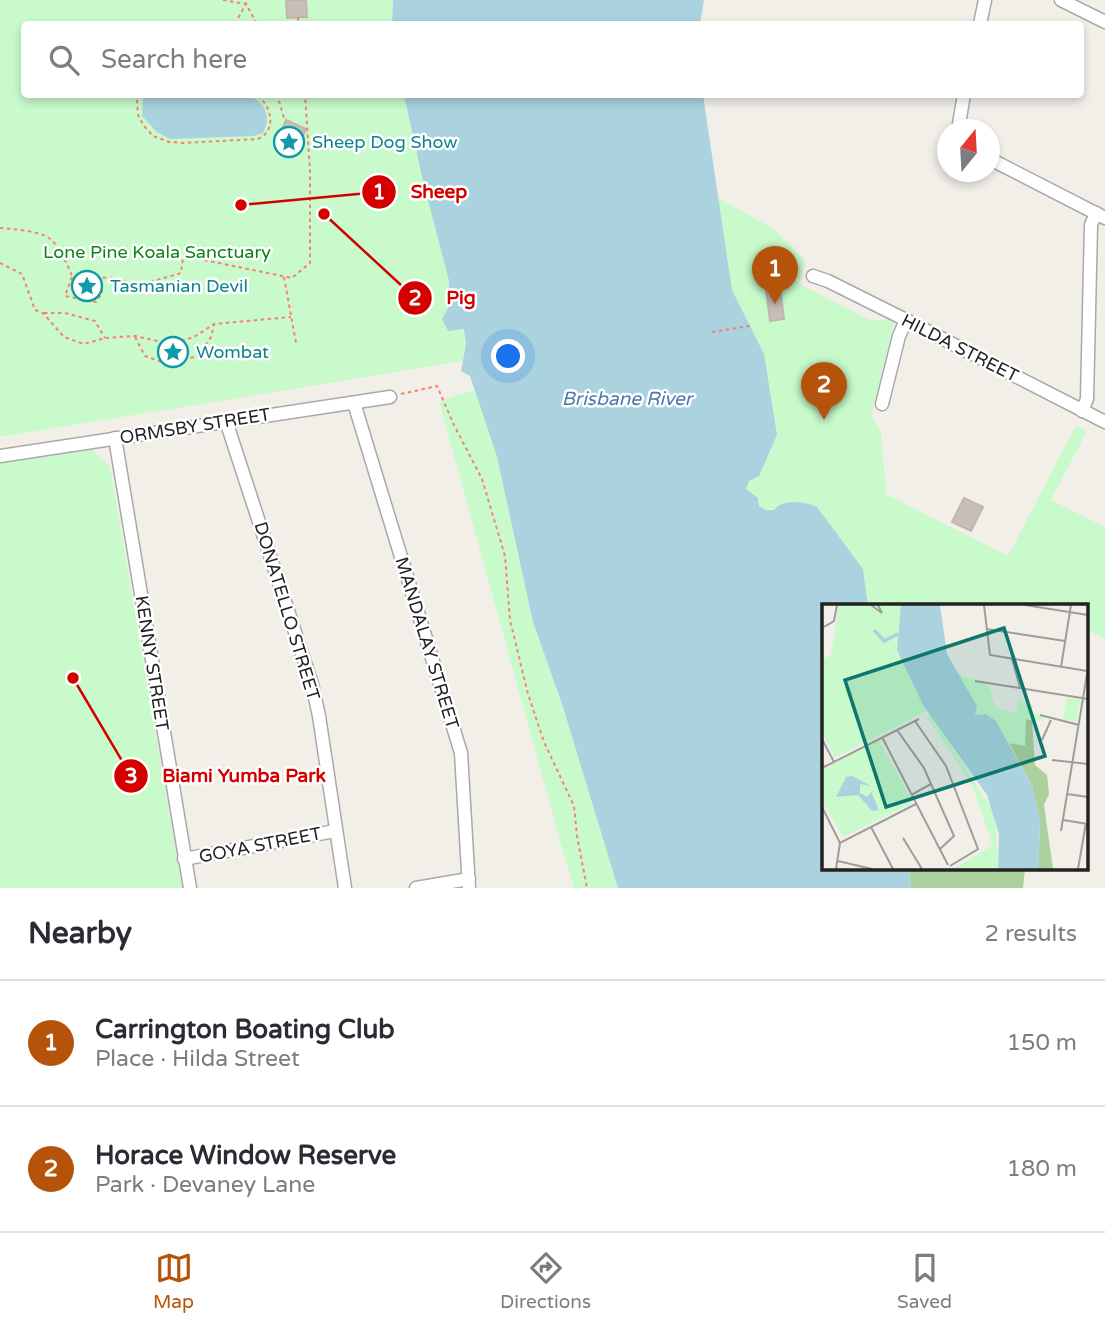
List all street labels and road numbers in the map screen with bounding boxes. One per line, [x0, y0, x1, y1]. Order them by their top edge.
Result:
street label: HILDA STREET [898, 309, 1022, 387]
street label: ORMSBY STREET [118, 403, 272, 449]
street label: DONATELLO STREET [249, 519, 325, 703]
street label: MANDALAY STREET [390, 554, 464, 732]
street label: KENNY STREET [130, 594, 174, 732]
street label: GOYA STREET [197, 822, 323, 868]

